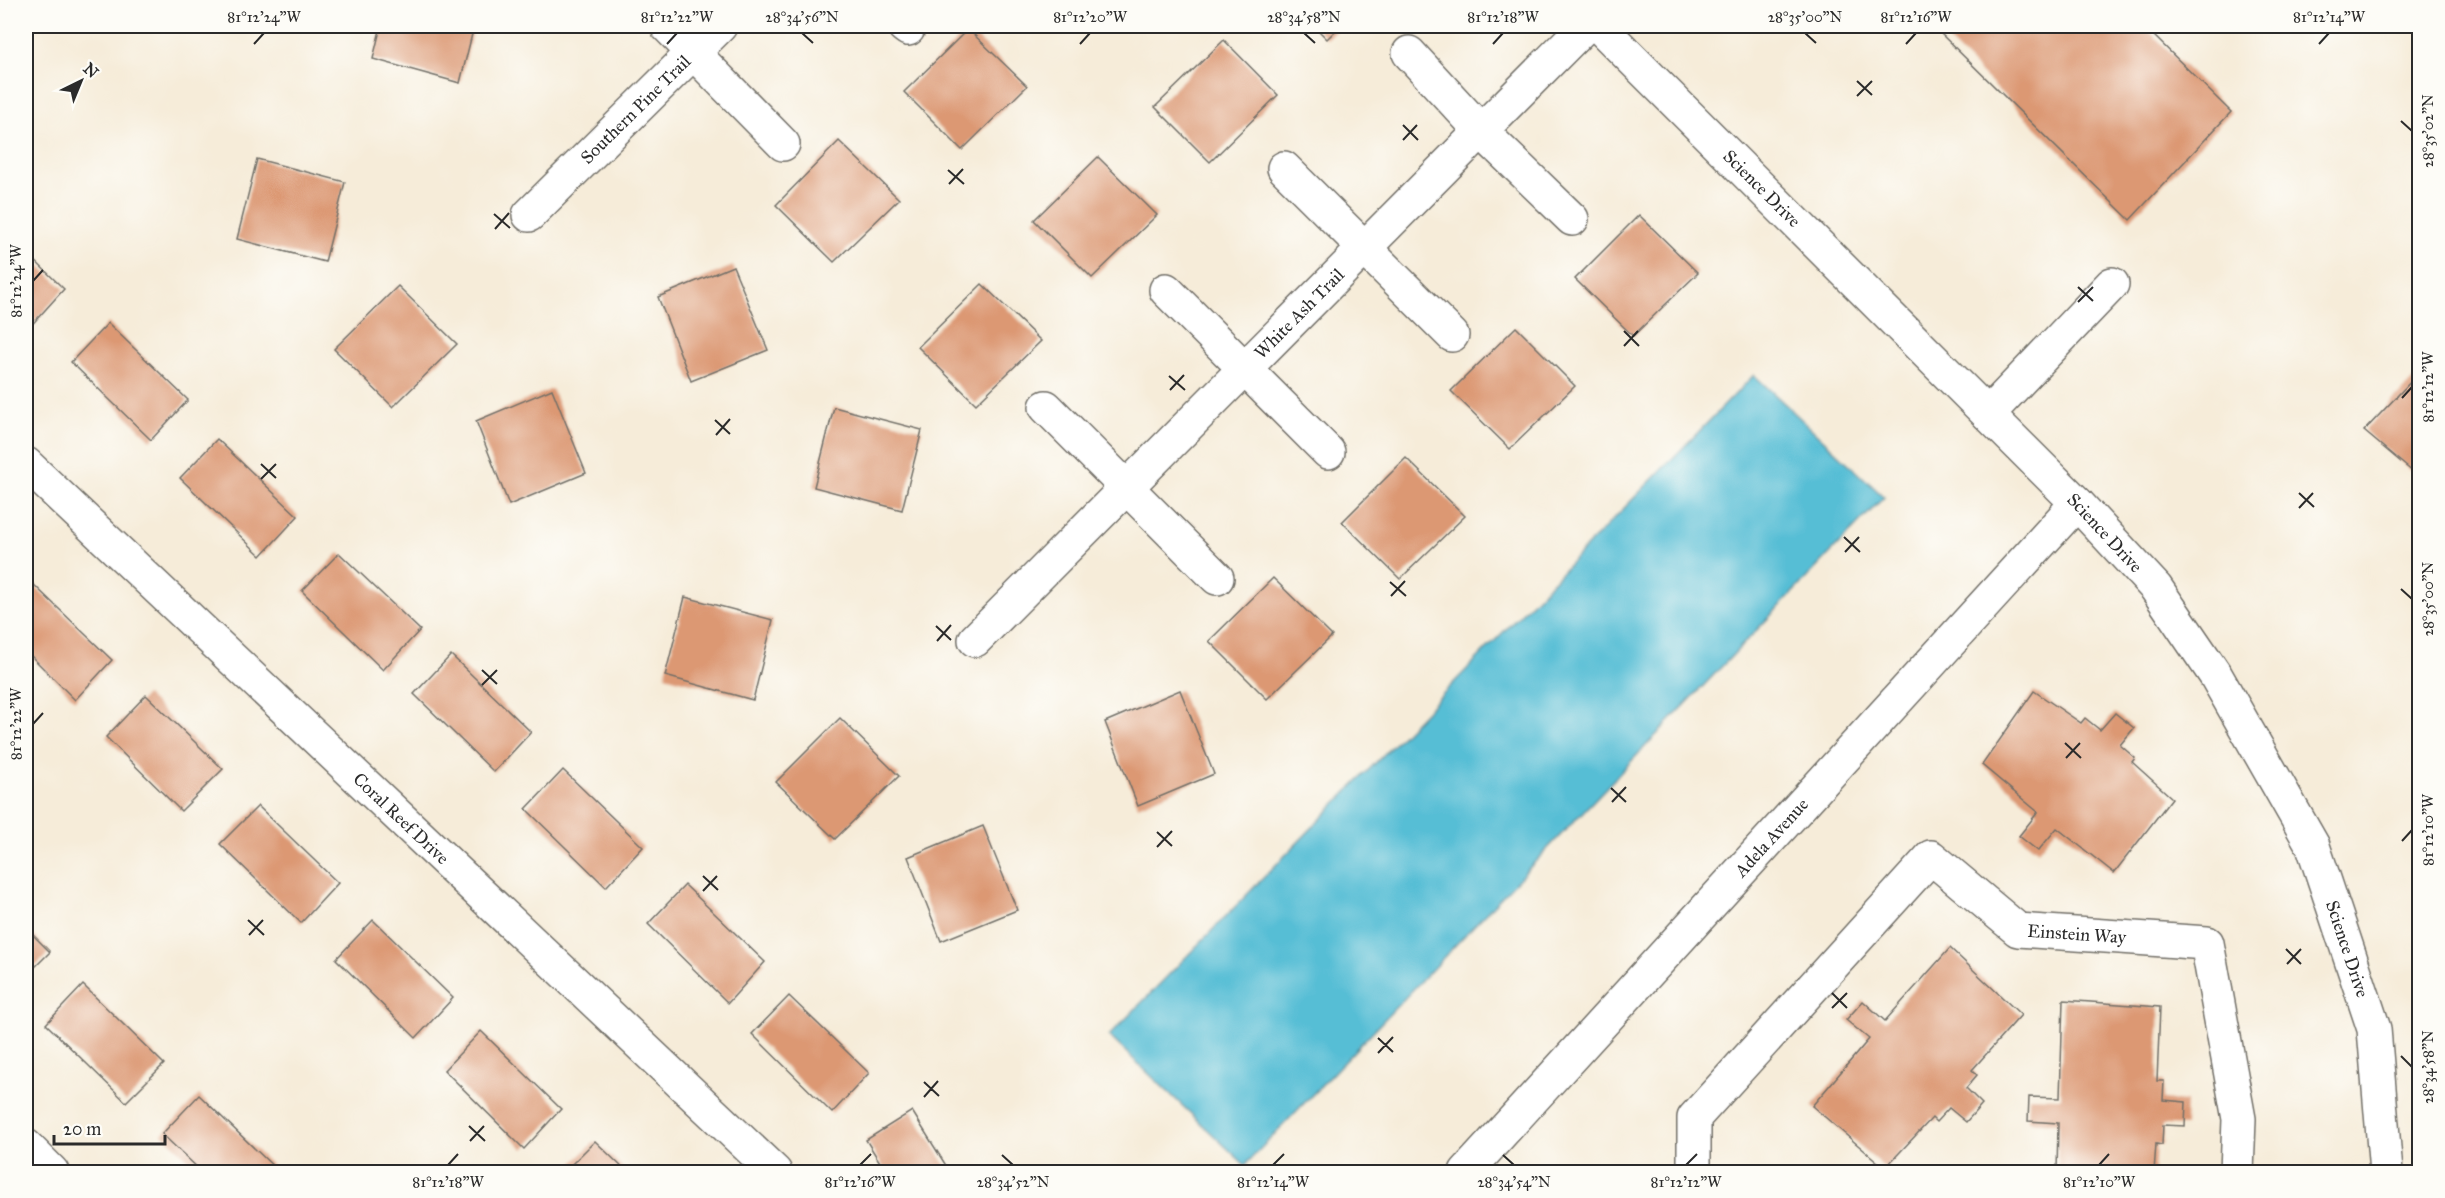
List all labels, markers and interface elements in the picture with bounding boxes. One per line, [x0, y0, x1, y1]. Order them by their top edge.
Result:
text: 81°12'24"W [227, 8, 301, 26]
text: 81°12'22"W [641, 8, 714, 26]
text: 28°34'56"N [765, 8, 839, 26]
text: 81°12'20"W [1053, 8, 1128, 26]
text: 28°34'58"N [1267, 8, 1341, 26]
text: 81°12'18"W [1467, 8, 1540, 26]
text: 28°35'00"N [1768, 8, 1843, 26]
text: 81°12'16"W [1880, 8, 1952, 26]
text: 81°12'14"W [2293, 8, 2366, 26]
street label: Southern Pine Trail [576, 50, 695, 169]
north arrow [51, 51, 111, 111]
text: N [79, 59, 103, 82]
text: 28°35'02"N [2419, 94, 2437, 168]
street label: Science Drive [1718, 145, 1805, 232]
text: 81°12'24"W [7, 244, 25, 318]
street label: White Ash Trail [1250, 264, 1349, 363]
text: 81°12'12"W [2419, 351, 2437, 422]
street label: Science Drive [2062, 488, 2147, 577]
text: 28°35'00"N [2419, 561, 2437, 636]
text: 81°12'22"W [7, 687, 25, 760]
street label: Coral Reef Drive [348, 768, 454, 869]
text: 81°12'10"W [2419, 793, 2437, 866]
street label: Adela Avenue [1729, 794, 1813, 882]
street label: Science Drive [2321, 898, 2374, 1000]
street label: Einstein Way [2027, 920, 2127, 948]
text: 28°34'58"N [2419, 1030, 2437, 1104]
scale bar [54, 1108, 165, 1146]
text: 20 m [63, 1118, 101, 1140]
text: 81°12'18"W [412, 1173, 485, 1191]
text: 81°12'16"W [824, 1173, 896, 1191]
text: 28°34'52"N [977, 1173, 1050, 1191]
text: 81°12'14"W [1237, 1173, 1310, 1191]
text: 28°34'54"N [1477, 1173, 1551, 1191]
text: 81°12'12"W [1651, 1173, 1722, 1191]
text: 81°12'10"W [2063, 1173, 2136, 1191]

